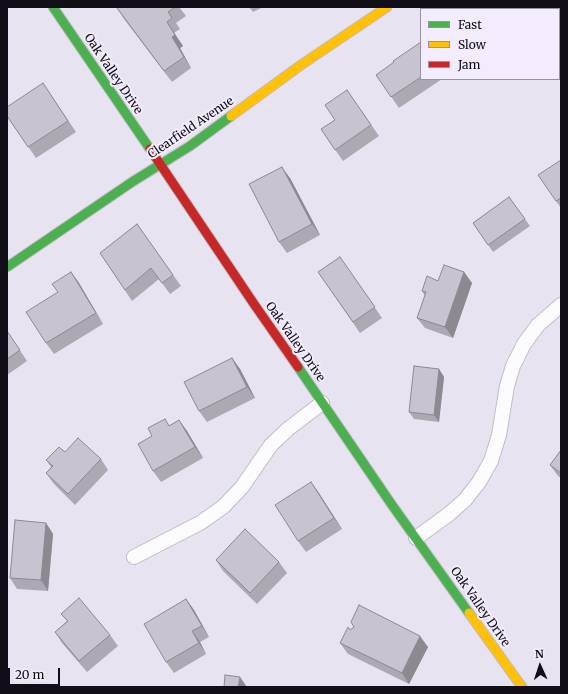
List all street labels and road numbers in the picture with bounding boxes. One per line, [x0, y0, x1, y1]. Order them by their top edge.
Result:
street label: Oak Valley Drive [81, 31, 145, 117]
street label: Clearfield Avenue [145, 94, 237, 162]
street label: Oak Valley Drive [262, 299, 328, 385]
street label: Oak Valley Drive [447, 564, 513, 650]

